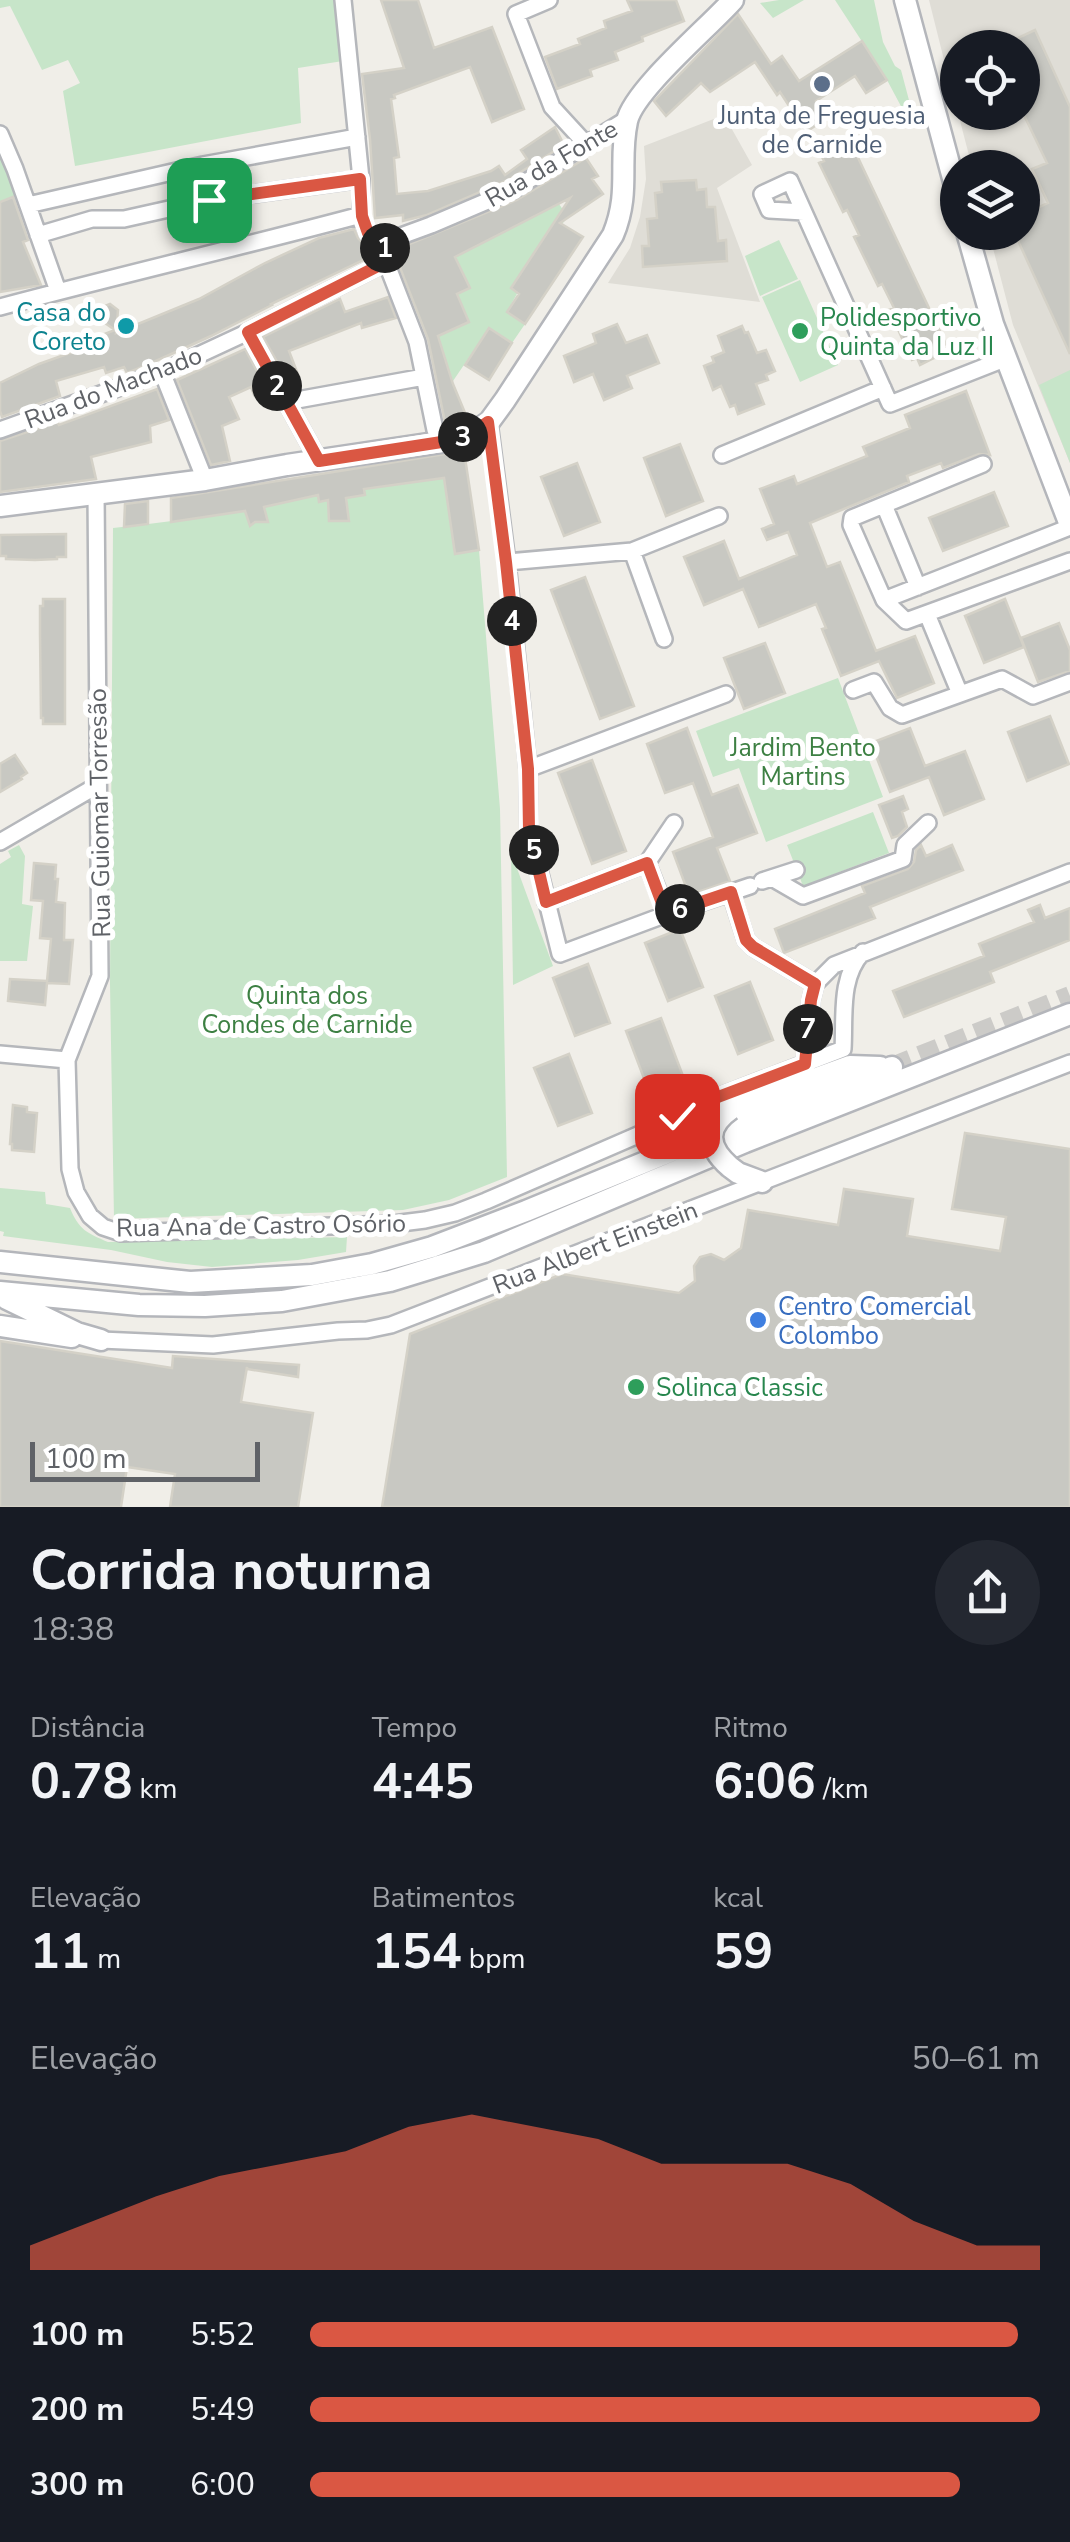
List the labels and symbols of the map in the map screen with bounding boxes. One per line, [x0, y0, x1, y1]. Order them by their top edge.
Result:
marker: Junta de Freguesia de Carnide [811, 73, 833, 95]
place label: Junta de Freguesia de Carnide [717, 99, 926, 162]
street label: Rua da Fonte [479, 112, 624, 216]
pin [167, 158, 252, 243]
pin: 1 [360, 223, 410, 273]
place label: Casa do Coreto [16, 296, 106, 359]
place label: Polidesportivo Quinta da Luz II [820, 301, 994, 364]
marker: Casa do Coreto [115, 315, 137, 337]
marker: Polidesportivo Quinta da Luz II [789, 320, 811, 342]
street label: Rua do Machado [20, 338, 207, 437]
pin: 2 [252, 361, 302, 411]
pin: 3 [438, 412, 488, 462]
pin: 4 [487, 596, 537, 646]
street label: Rua Guiomar Torresão [81, 688, 119, 938]
park label: Jardim Bento Martins [729, 731, 876, 794]
pin: 5 [509, 825, 559, 875]
pin: 6 [655, 884, 705, 934]
park label: Quinta dos Condes de Carnide [201, 979, 413, 1042]
pin: 7 [783, 1004, 833, 1054]
pin [635, 1074, 720, 1159]
street label: Rua Albert Einstein [488, 1193, 703, 1303]
street label: Rua Ana de Castro Osório [116, 1206, 406, 1246]
place label: Centro Comercial Colombo [778, 1290, 971, 1353]
marker: Centro Comercial Colombo [747, 1309, 769, 1331]
place label: Solinca Classic [656, 1371, 823, 1405]
marker: Solinca Classic [625, 1376, 647, 1398]
scale bar [30, 1437, 260, 1482]

